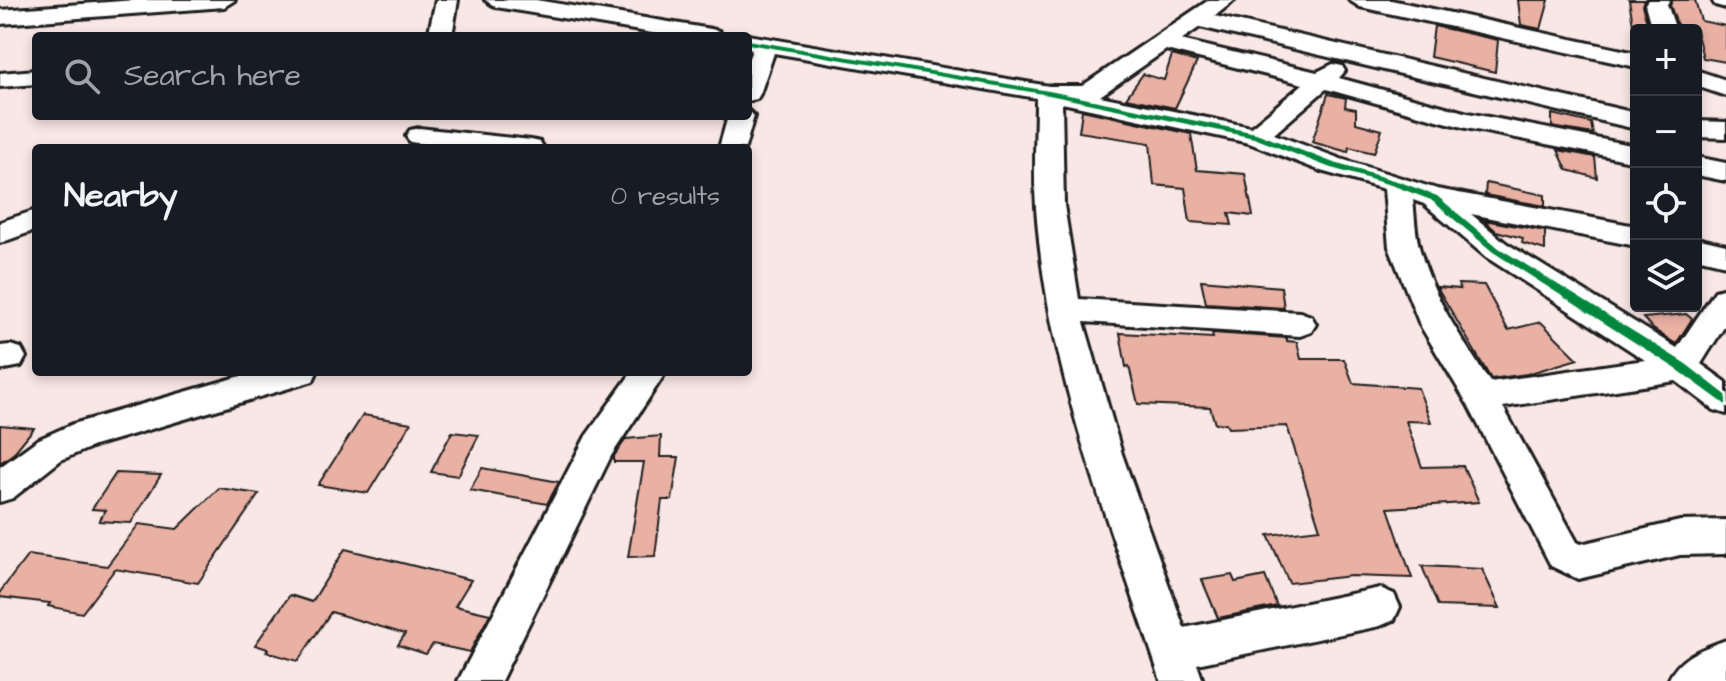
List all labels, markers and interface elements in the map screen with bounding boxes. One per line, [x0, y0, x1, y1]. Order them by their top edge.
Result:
map controls [1630, 24, 1702, 312]
button: + [1630, 24, 1702, 96]
search box [32, 32, 752, 120]
icon: search [60, 54, 104, 98]
text: Search here [124, 55, 301, 97]
button: − [1630, 96, 1702, 168]
button: locate [1630, 168, 1702, 240]
text: Nearby [64, 172, 178, 220]
text: 0 results [611, 178, 720, 214]
button: layers [1630, 240, 1702, 312]

